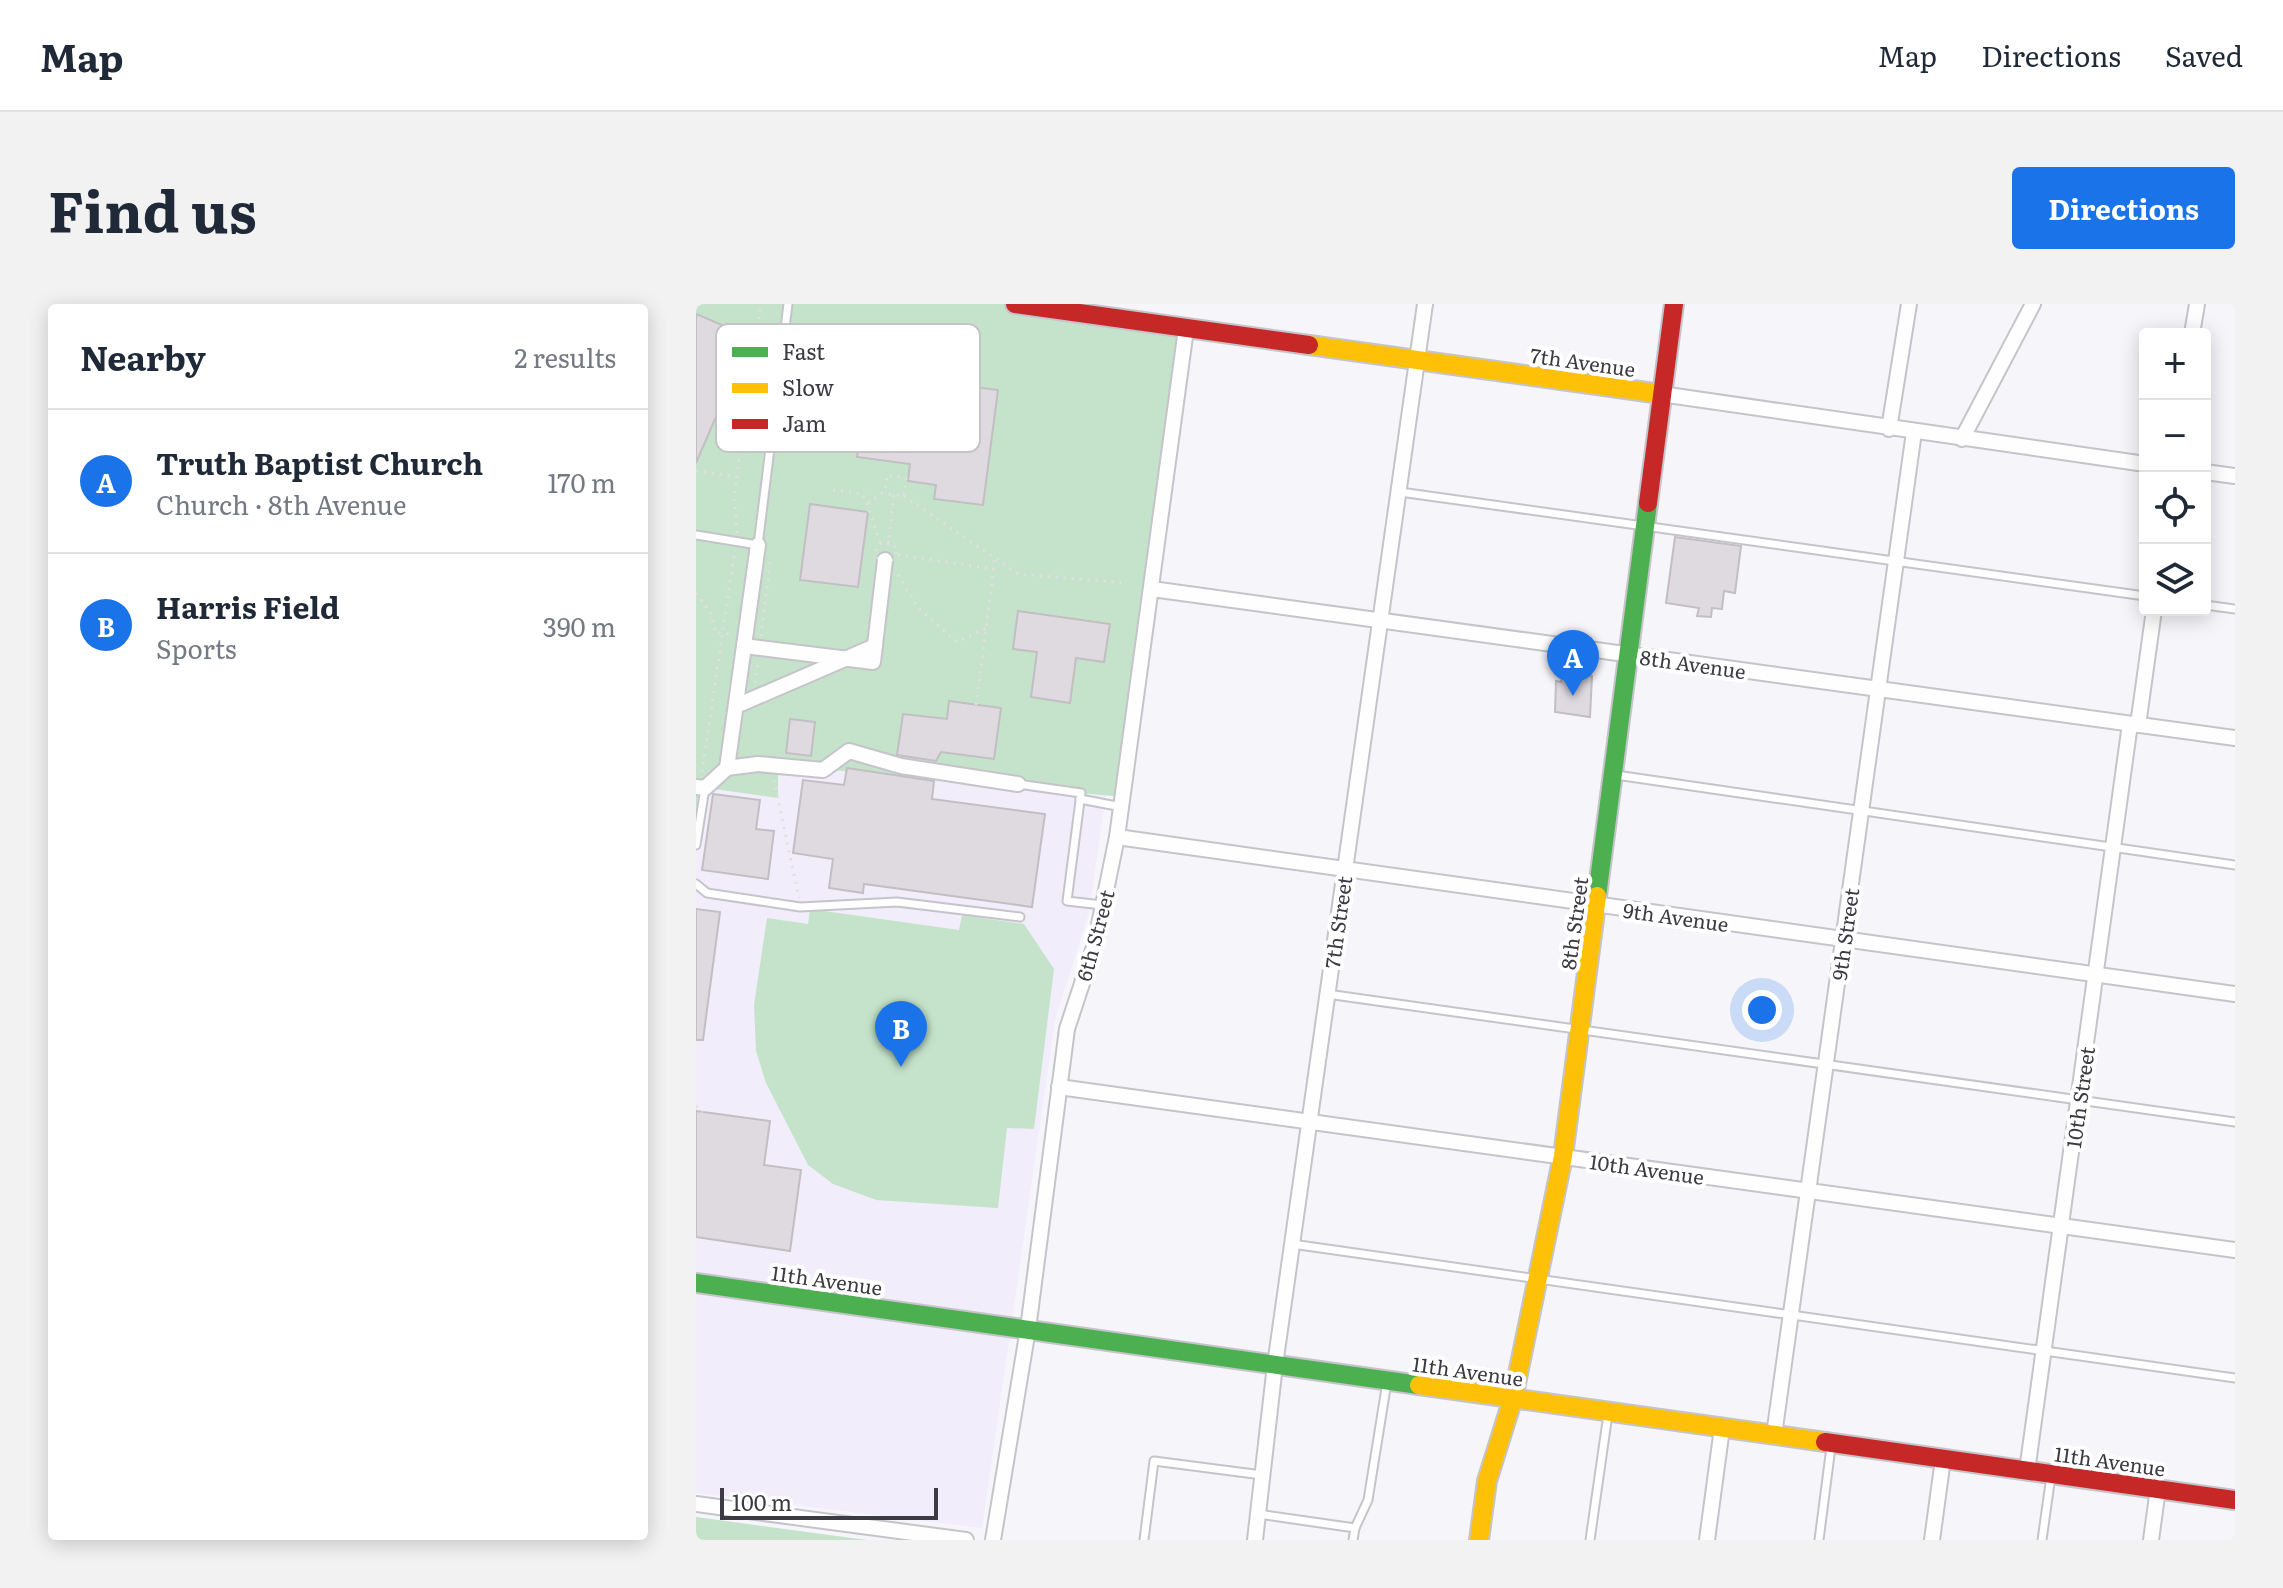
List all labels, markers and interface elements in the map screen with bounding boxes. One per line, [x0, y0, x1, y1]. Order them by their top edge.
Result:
text: Map [40, 27, 124, 84]
text: Map [1878, 34, 1937, 76]
text: Directions [1981, 34, 2121, 76]
text: Saved [2165, 34, 2243, 76]
text: Find us [48, 167, 257, 250]
button: Directions [2012, 167, 2235, 249]
legend [716, 324, 980, 452]
map controls [2139, 328, 2211, 616]
button: + [2139, 328, 2211, 400]
text: Nearby [80, 331, 206, 381]
text: Fast [782, 334, 825, 367]
text: 2 results [514, 337, 616, 376]
street label: 7th Avenue [1529, 339, 1637, 383]
text: Slow [782, 370, 834, 403]
button: − [2139, 400, 2211, 472]
text: Jam [782, 406, 826, 439]
text: Truth Baptist Church [156, 440, 483, 484]
text: A [96, 462, 116, 501]
text: 170 m [548, 462, 616, 501]
button: locate [2139, 472, 2211, 544]
text: Church · 8th Avenue [156, 484, 407, 523]
button: layers [2139, 544, 2211, 616]
text: Harris Field [156, 584, 340, 628]
text: B [97, 606, 115, 645]
text: 390 m [543, 606, 616, 645]
text: Sports [156, 628, 237, 667]
pin: A [1547, 630, 1599, 696]
street label: 8th Avenue [1638, 641, 1748, 685]
street label: 7th Street [1316, 874, 1358, 970]
street label: 8th Street [1552, 875, 1594, 971]
street label: 6th Street [1067, 886, 1121, 984]
street label: 9th Street [1823, 886, 1865, 982]
street label: 9th Avenue [1621, 894, 1731, 938]
your location [1742, 990, 1782, 1030]
pin: B [875, 1001, 927, 1067]
street label: 10th Street [2057, 1044, 2101, 1150]
street label: 10th Avenue [1588, 1145, 1706, 1191]
street label: 11th Avenue [770, 1256, 884, 1302]
street label: 11th Avenue [1411, 1347, 1525, 1393]
street label: 11th Avenue [2053, 1437, 2167, 1483]
scale bar [720, 1484, 938, 1520]
text: 100 m [732, 1485, 792, 1518]

